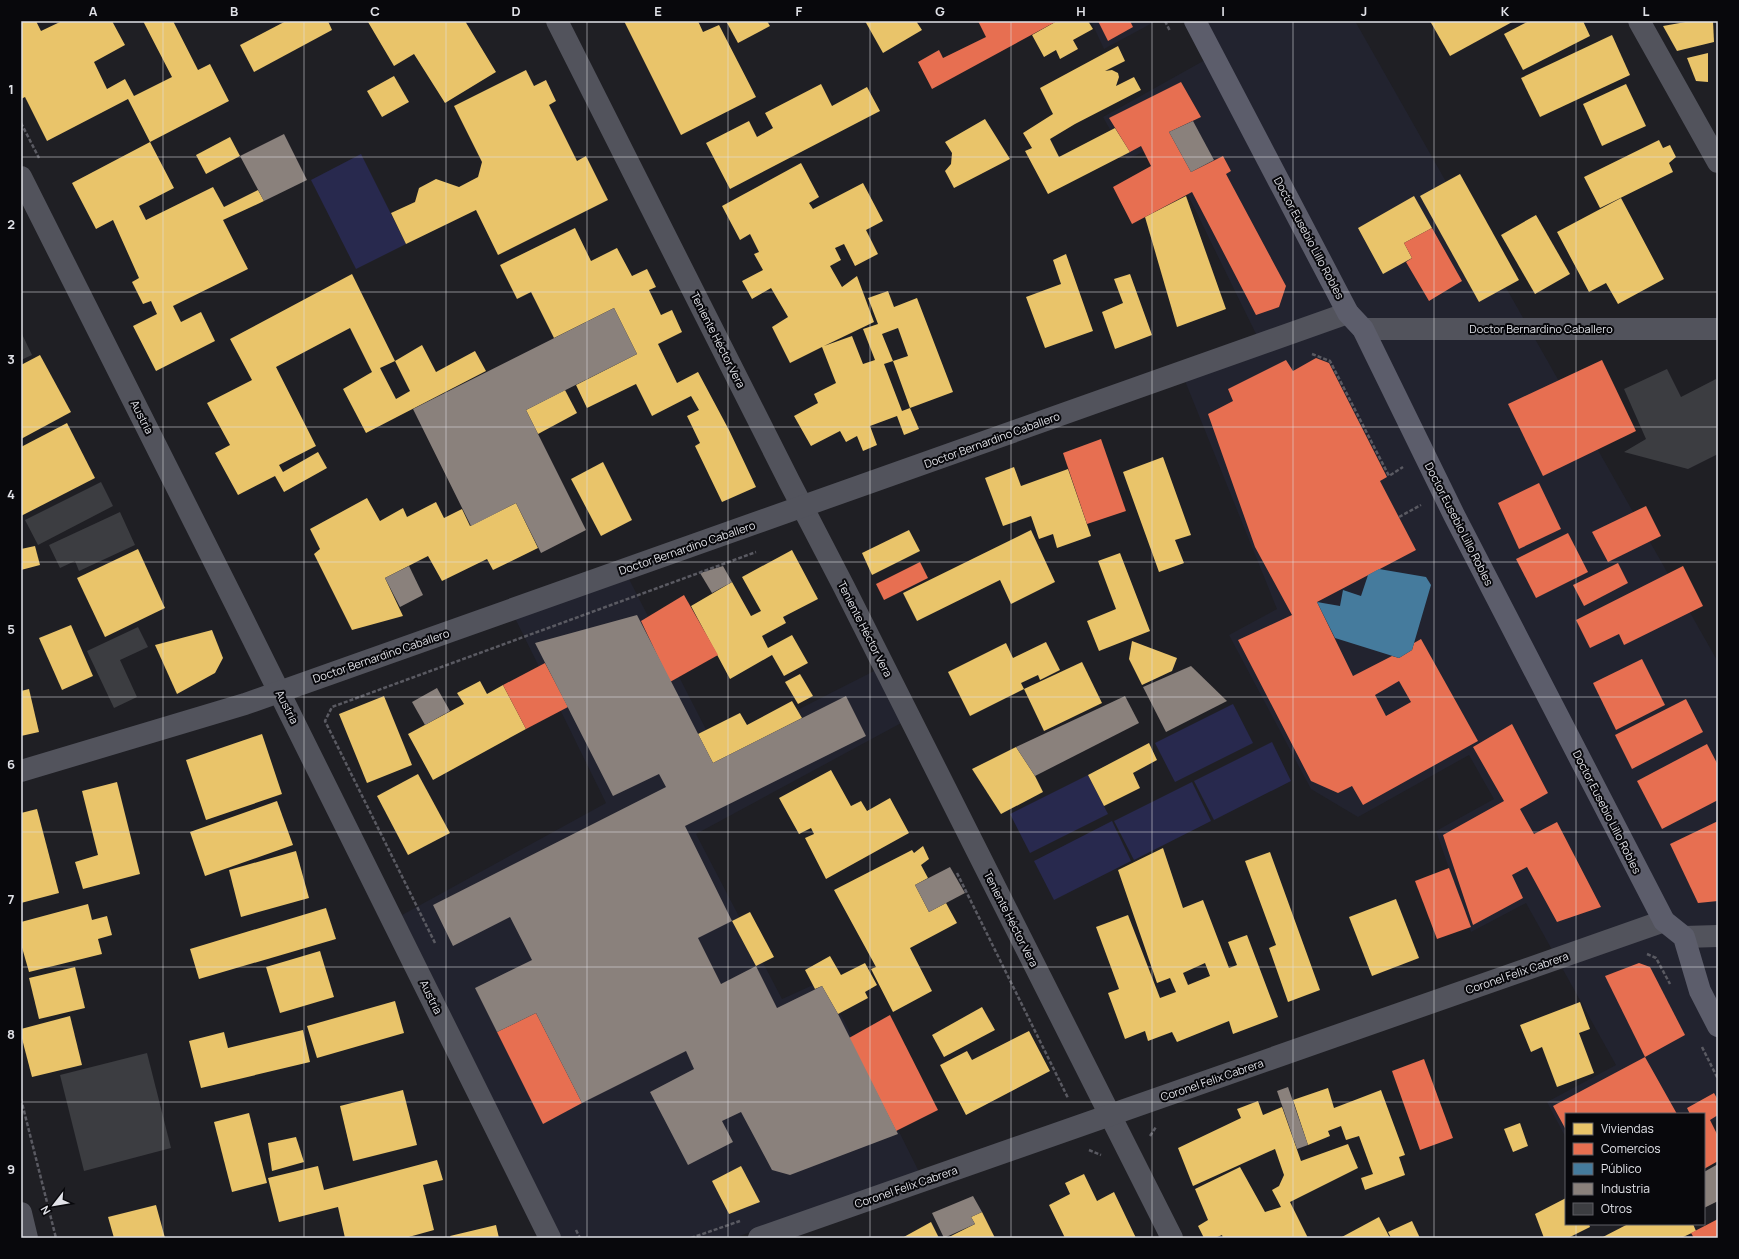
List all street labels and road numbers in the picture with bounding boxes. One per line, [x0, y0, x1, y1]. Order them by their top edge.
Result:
street label: Doctor Eusebio Lillo Robles [1271, 174, 1348, 302]
street label: Teniente Héctor Vera [688, 289, 749, 390]
street label: Doctor Bernardino Caballero [1469, 321, 1613, 336]
street label: Austria [128, 397, 157, 436]
street label: Doctor Bernardino Caballero [922, 408, 1062, 471]
street label: Doctor Eusebio Lillo Robles [1422, 460, 1497, 588]
street label: Doctor Bernardino Caballero [617, 517, 757, 578]
street label: Teniente Héctor Vera [835, 578, 896, 679]
street label: Doctor Bernardino Caballero [311, 625, 451, 686]
street label: Austria [273, 687, 302, 726]
street label: Doctor Eusebio Lillo Robles [1570, 748, 1645, 876]
street label: Teniente Héctor Vera [981, 868, 1042, 969]
street label: Coronel Felix Cabrera [1463, 948, 1570, 997]
street label: Austria [417, 977, 446, 1016]
street label: Coronel Felix Cabrera [1158, 1055, 1265, 1104]
street label: Coronel Felix Cabrera [852, 1162, 959, 1211]

